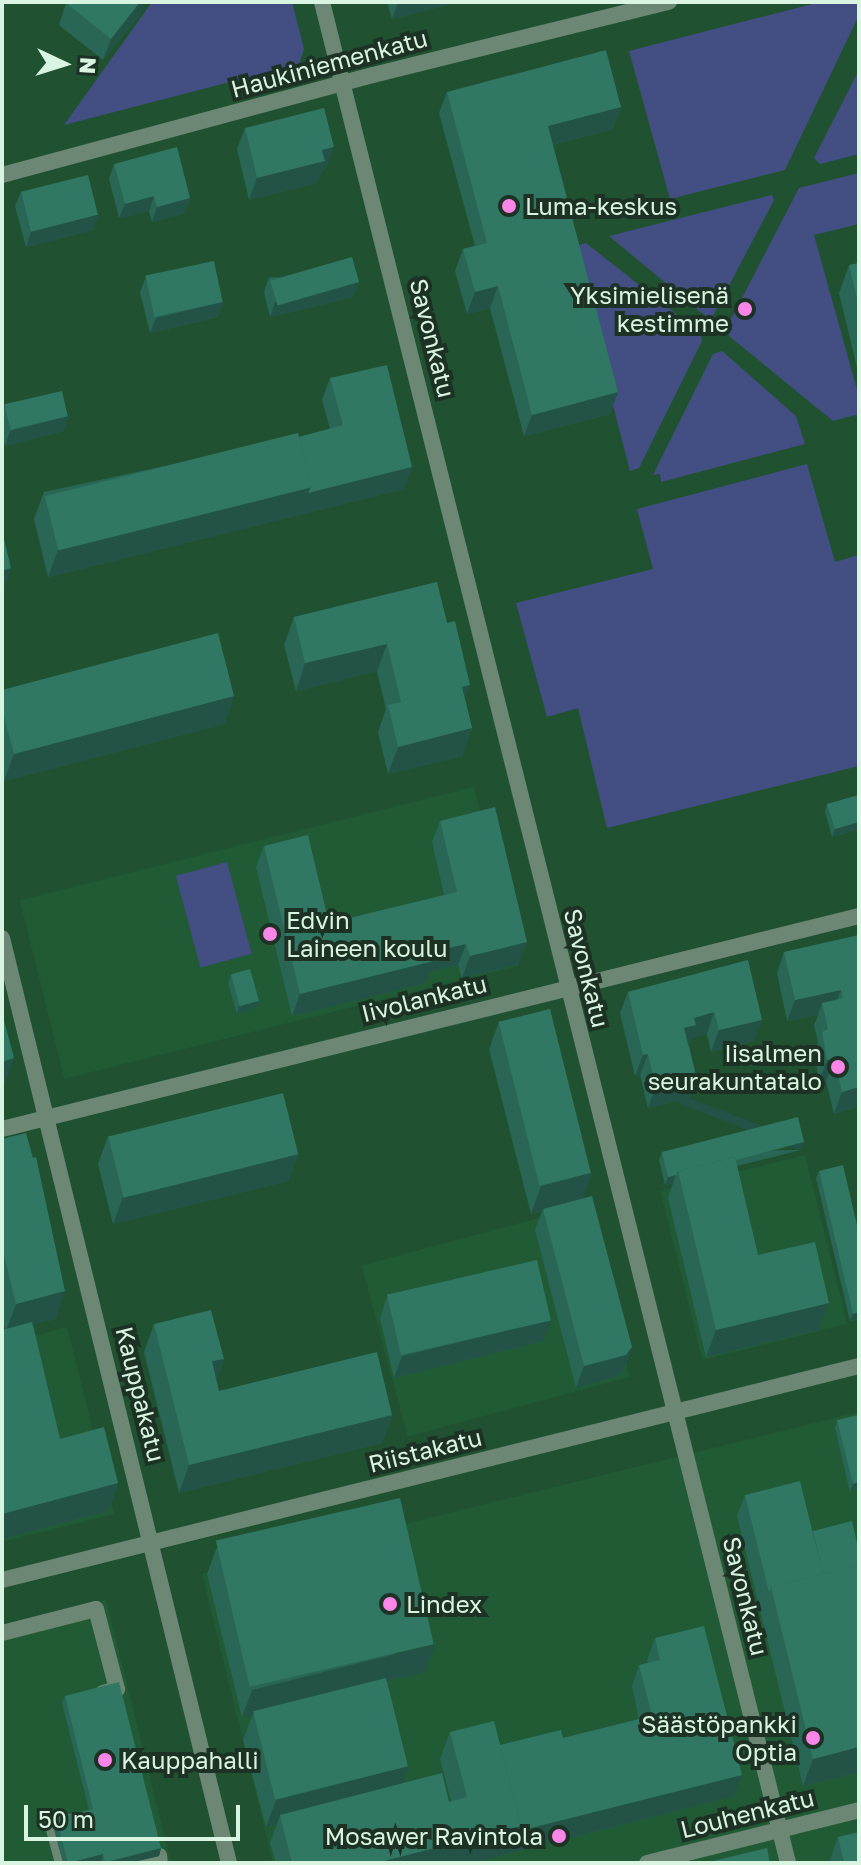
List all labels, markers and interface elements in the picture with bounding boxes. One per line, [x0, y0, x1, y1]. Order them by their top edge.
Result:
street label: Haukiniemenkatu [228, 23, 430, 103]
north arrow [24, 24, 104, 104]
text: N [74, 56, 102, 75]
place label: Luma-keskus [525, 192, 677, 220]
marker: Luma-keskus [500, 197, 518, 215]
street label: Savonkatu [404, 276, 462, 400]
place label: Yksimielisenä kestimme [570, 281, 729, 337]
marker: Yksimielisenä kestimme [736, 300, 754, 318]
place label: Edvin Laineen koulu [286, 906, 447, 962]
street label: Savonkatu [558, 906, 616, 1030]
marker: Edvin Laineen koulu [261, 925, 279, 943]
street label: Iivolankatu [358, 969, 490, 1027]
place label: Iisalmen seurakuntatalo [648, 1039, 822, 1095]
marker: Iisalmen seurakuntatalo [829, 1058, 847, 1076]
street label: Kauppakatu [110, 1323, 172, 1465]
street label: Riistakatu [365, 1422, 485, 1478]
street label: Savonkatu [717, 1534, 775, 1658]
place label: Lindex [406, 1590, 482, 1618]
marker: Lindex [381, 1595, 399, 1613]
place label: Säästöpankki Optia [641, 1710, 797, 1766]
marker: Säästöpankki Optia [804, 1729, 822, 1747]
place label: Kauppahalli [121, 1746, 259, 1774]
marker: Kauppahalli [96, 1751, 114, 1769]
street label: Louhenkatu [677, 1783, 817, 1843]
scale bar [28, 1789, 244, 1839]
text: 50 m [38, 1804, 94, 1833]
place label: Mosawer Ravintola [325, 1822, 543, 1850]
marker: Mosawer Ravintola [550, 1827, 568, 1845]

